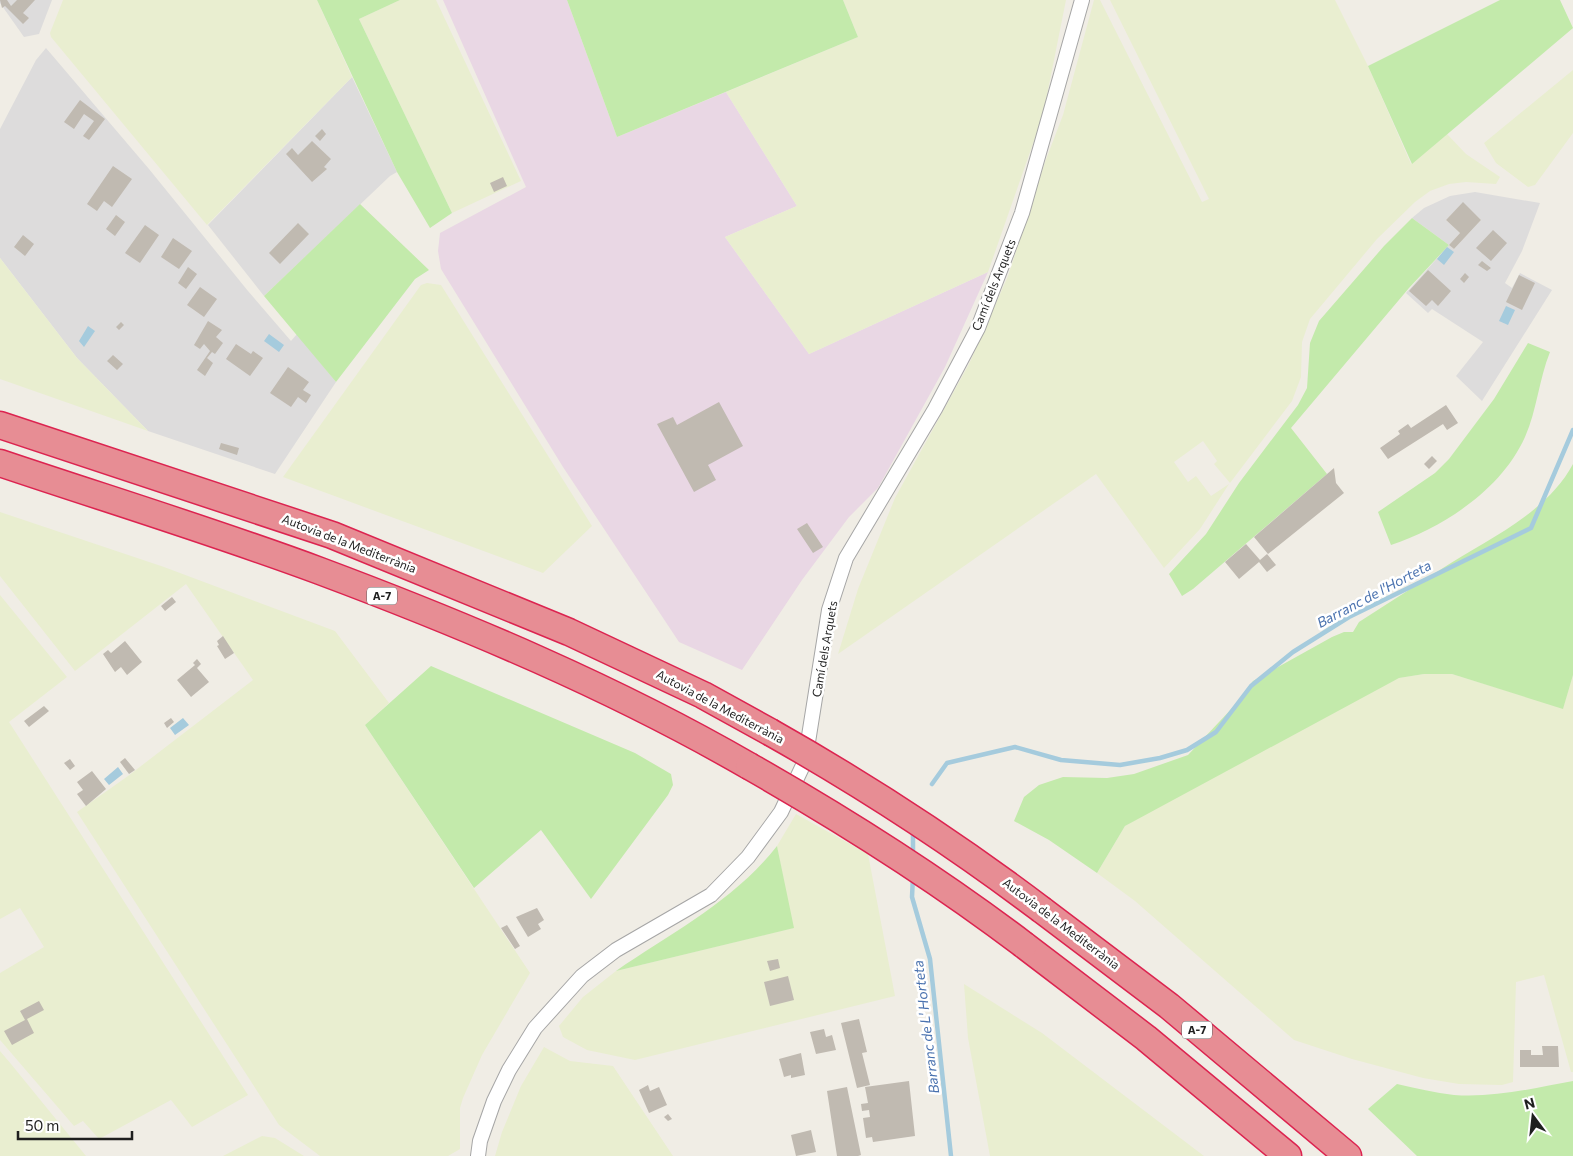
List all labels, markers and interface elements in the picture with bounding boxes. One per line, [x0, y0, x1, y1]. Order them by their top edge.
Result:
street label: Camí dels Arquets [968, 237, 1018, 333]
street label: Autovia de la Mediterrània [280, 511, 418, 575]
water label: Barranc de l'Horteta [1314, 556, 1434, 631]
road number: A-7 [367, 588, 397, 604]
street label: Camí dels Arquets [809, 600, 839, 698]
street label: Autovia de la Mediterrània [654, 666, 787, 746]
street label: Autovia de la Mediterrània [1000, 875, 1123, 972]
water label: Barranc de L' Horteta [909, 959, 942, 1095]
road number: A-7 [1182, 1022, 1212, 1038]
north arrow [1508, 1091, 1558, 1141]
text: N [1522, 1093, 1537, 1113]
scale bar [18, 1108, 131, 1140]
text: 50 m [25, 1116, 59, 1134]

